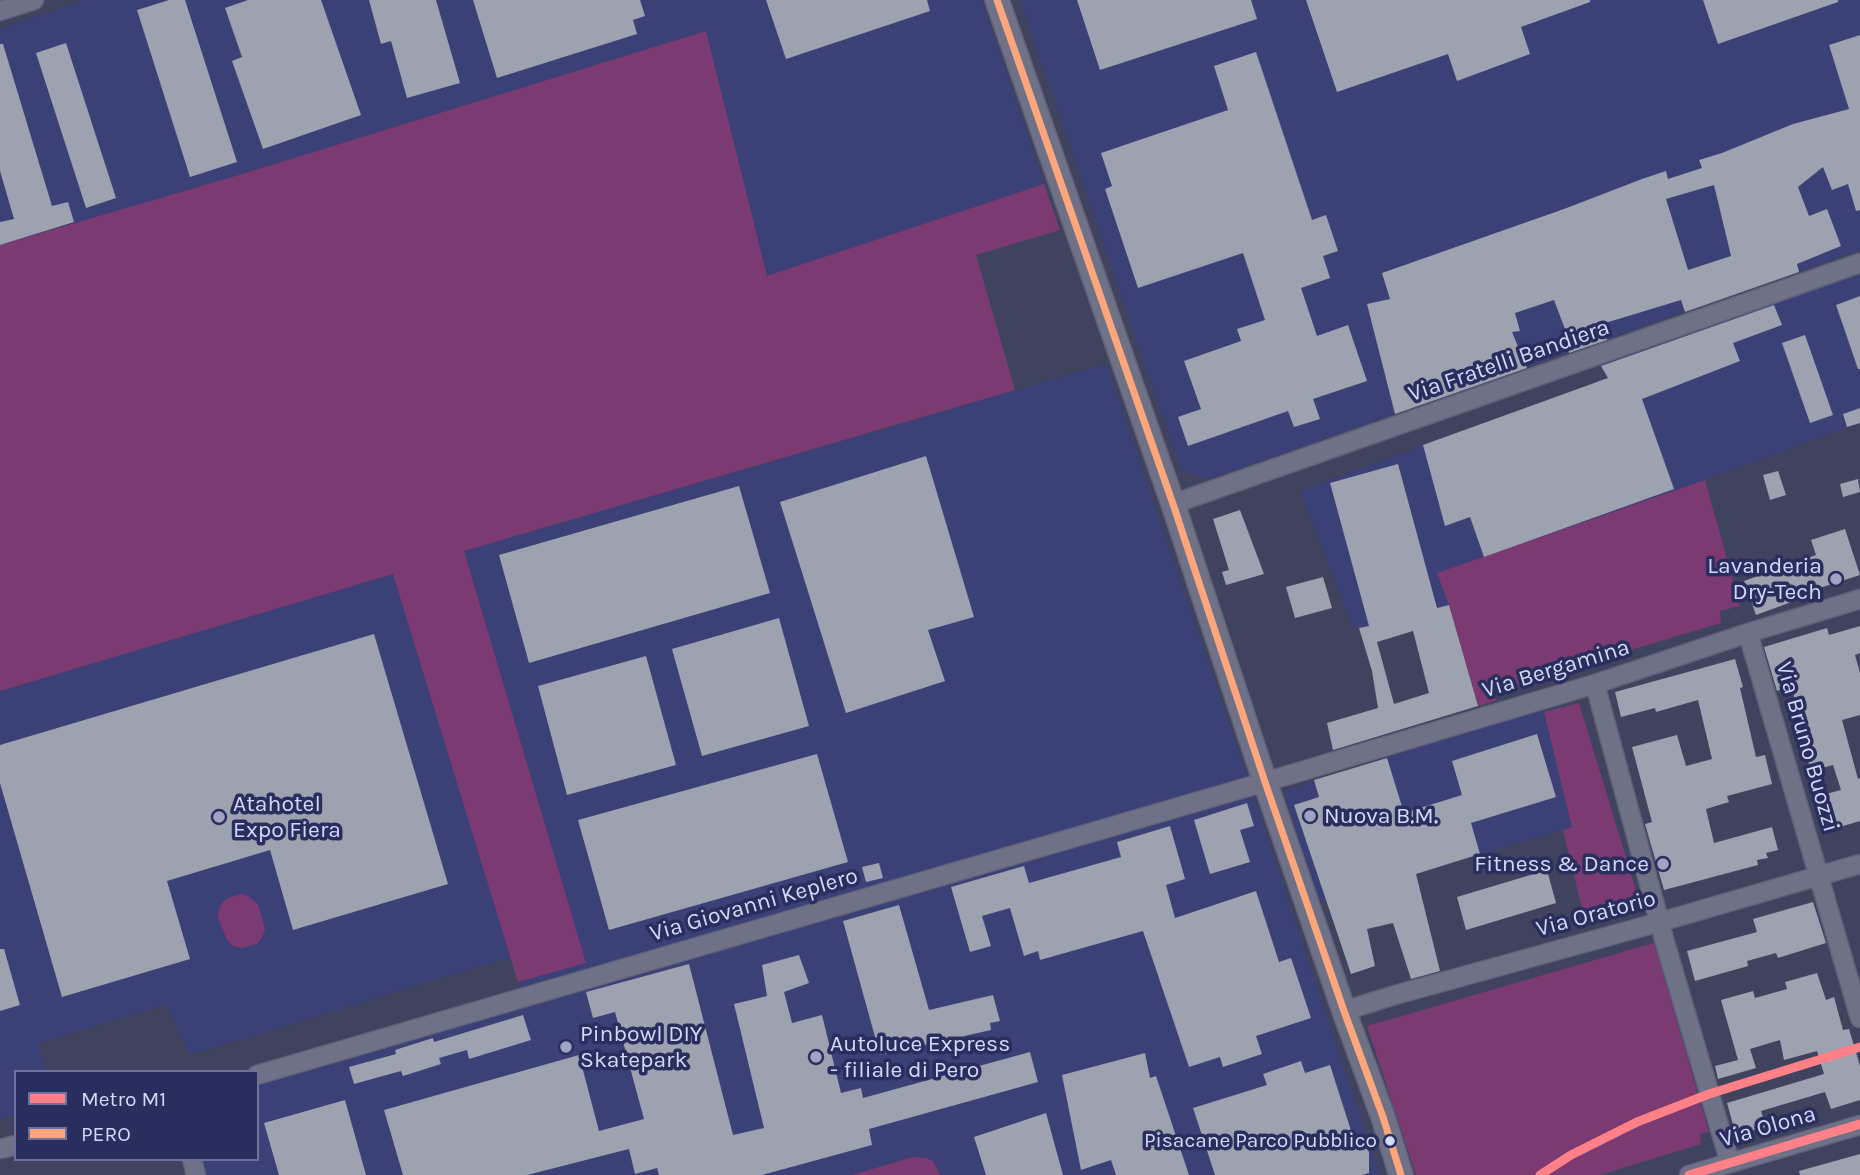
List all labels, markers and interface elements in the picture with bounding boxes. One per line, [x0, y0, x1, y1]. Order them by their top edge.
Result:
street label: Via Fratelli Bandiera [1405, 314, 1613, 408]
place label: Lavanderia Dry-Tech [1707, 552, 1822, 606]
marker: Lavanderia Dry-Tech [1828, 571, 1844, 587]
street label: Via Bergamina [1479, 634, 1633, 704]
street label: Via Bruno Buozzi [1770, 659, 1844, 835]
place label: Atahotel Expo Fiera [233, 790, 341, 844]
place label: Nuova B.M. [1324, 802, 1438, 830]
marker: Nuova B.M. [1302, 808, 1318, 824]
marker: Atahotel Expo Fiera [211, 809, 227, 825]
place label: Fitness & Dance [1474, 850, 1649, 878]
marker: Fitness & Dance [1655, 856, 1671, 872]
street label: Via Giovanni Keplero [647, 862, 861, 948]
street label: Via Oratorio [1533, 885, 1659, 943]
place label: Pinbowl DIY Skatepark [580, 1020, 702, 1074]
place label: Autoluce Express - filiale di Pero [830, 1030, 1010, 1084]
marker: Pinbowl DIY Skatepark [558, 1039, 574, 1055]
marker: Autoluce Express - filiale di Pero [808, 1049, 824, 1065]
legend [14, 1070, 259, 1161]
text: Metro M1 [81, 1087, 166, 1111]
street label: Via Olona [1717, 1100, 1819, 1154]
text: PERO [81, 1122, 131, 1146]
place label: Pisacane Parco Pubblico [1144, 1128, 1377, 1154]
marker: Pisacane Parco Pubblico [1383, 1134, 1397, 1148]

